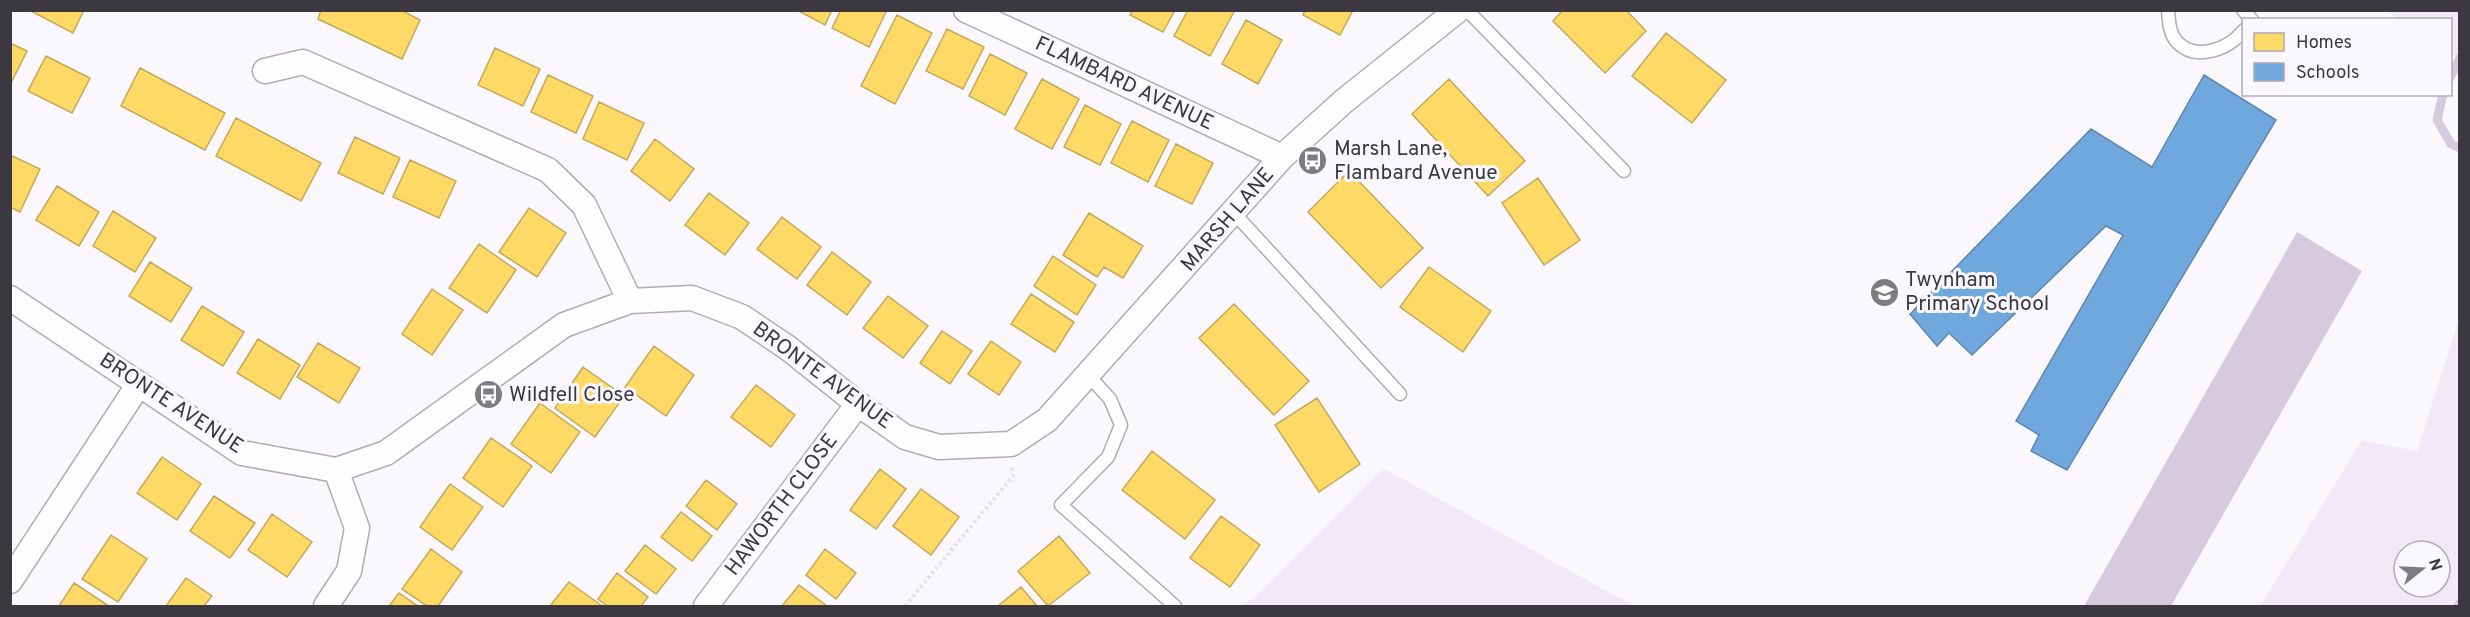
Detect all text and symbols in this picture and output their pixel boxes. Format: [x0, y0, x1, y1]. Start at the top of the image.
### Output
legend [2242, 18, 2452, 96]
street label: FLAMBARD AVENUE [1030, 31, 1218, 137]
text: Homes [2296, 32, 2352, 55]
text: Schools [2296, 62, 2359, 85]
place label: Marsh Lane, Flambard Avenue [1334, 136, 1498, 187]
bus stop icon: Marsh Lane, Flambard Avenue [1297, 145, 1329, 177]
street label: MARSH LANE [1175, 162, 1281, 278]
place label: Twynham Primary School [1905, 267, 2049, 318]
school or university icon: Twynham Primary School [1868, 276, 1900, 308]
street label: BRONTE AVENUE [747, 316, 897, 436]
street label: BRONTE AVENUE [94, 347, 248, 461]
bus stop icon: Wildfell Close [472, 379, 504, 411]
place label: Wildfell Close [509, 382, 635, 409]
street label: HAWORTH CLOSE [720, 428, 844, 582]
north arrow [2392, 539, 2452, 599]
text: N [2423, 556, 2446, 574]

